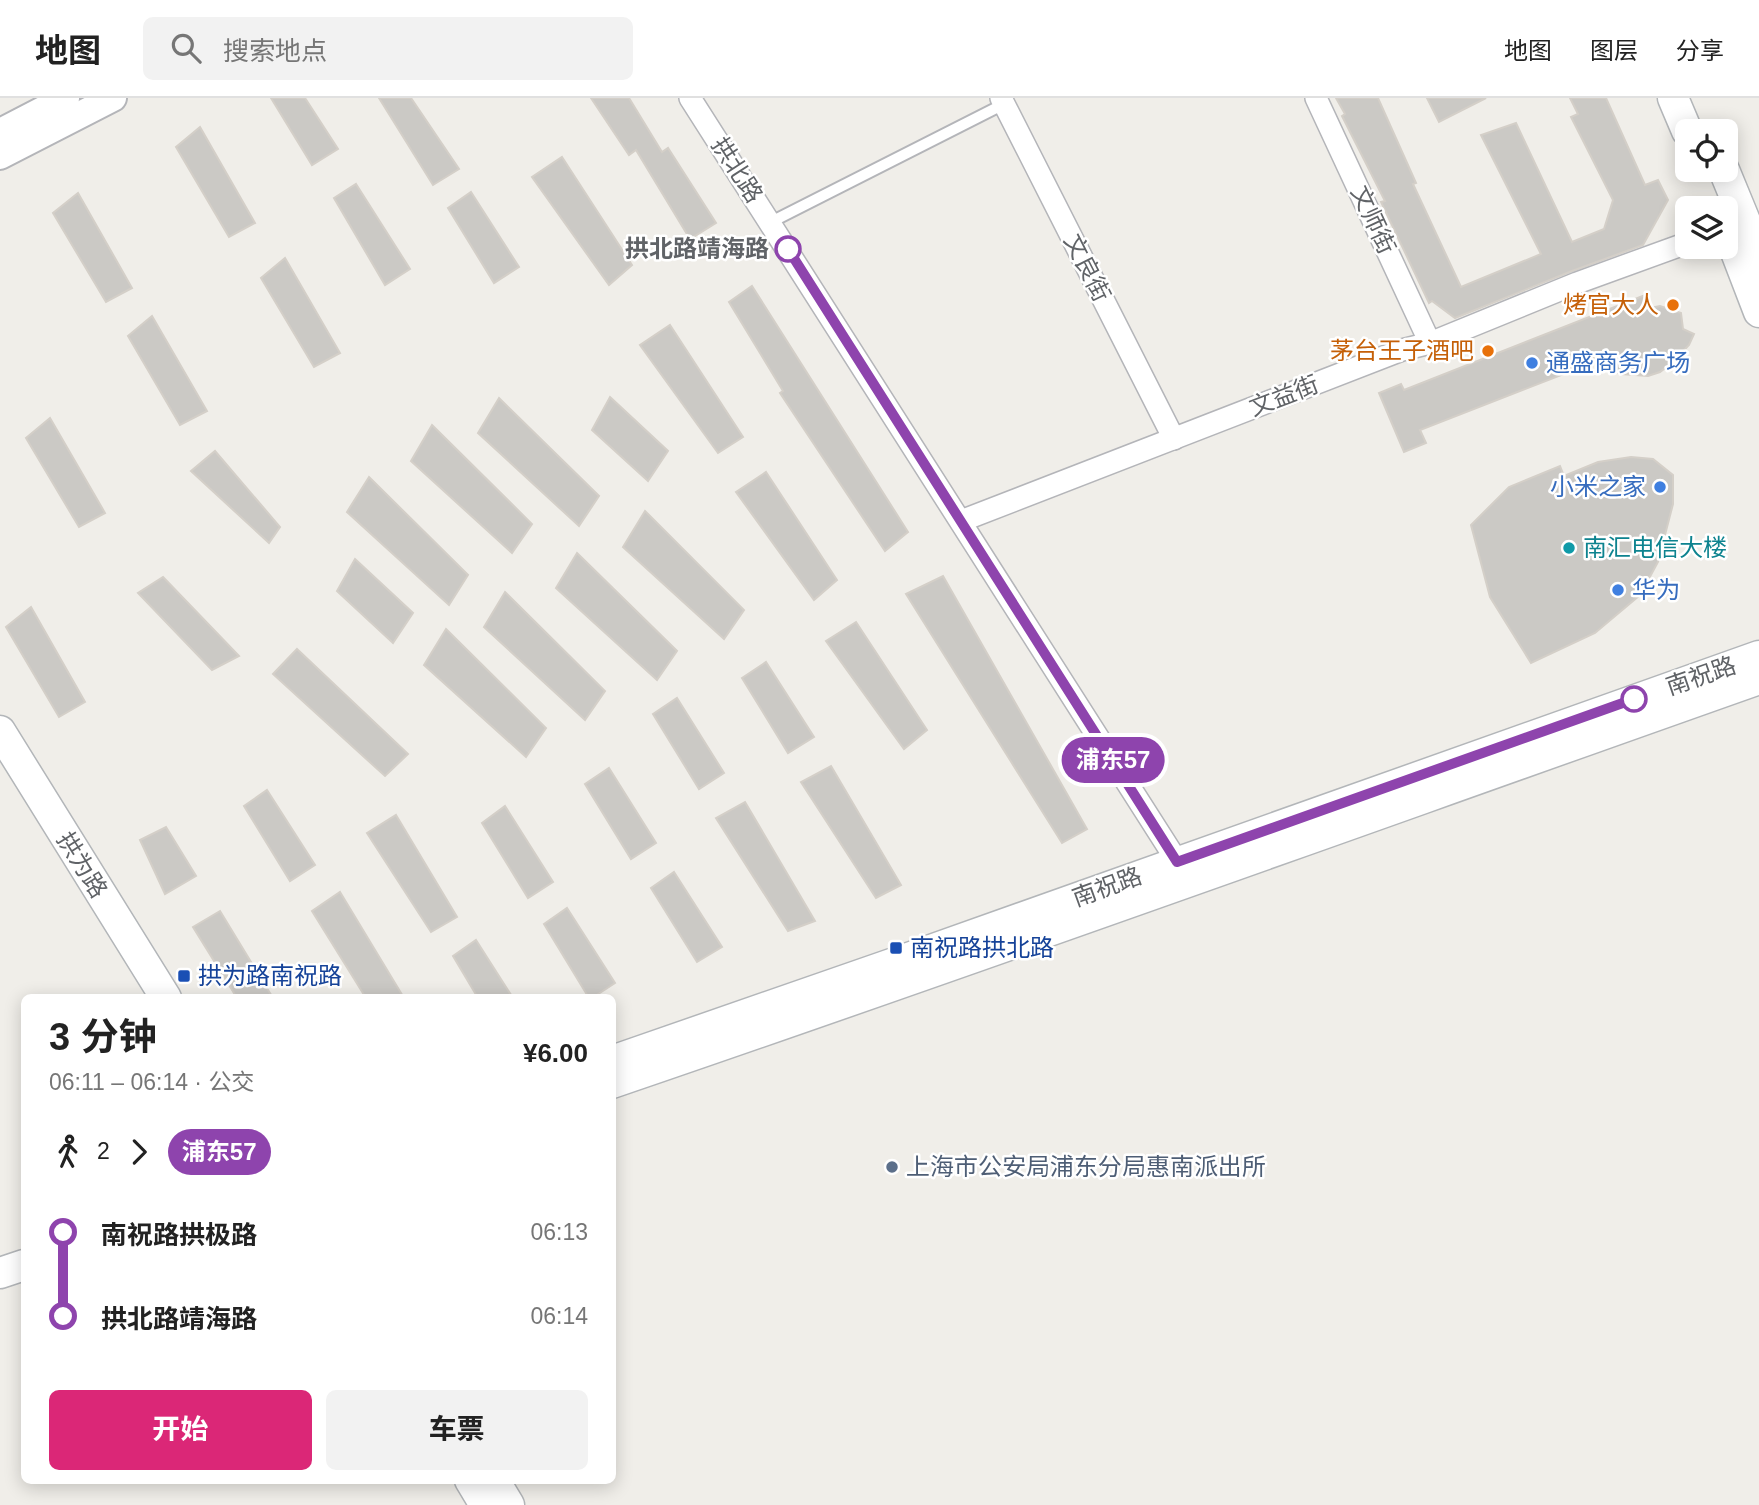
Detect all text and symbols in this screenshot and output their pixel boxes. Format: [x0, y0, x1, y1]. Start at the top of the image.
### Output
search box [143, 17, 633, 80]
icon: search [167, 29, 205, 67]
text: 地图 [35, 32, 101, 69]
text: 搜索地点 [223, 36, 327, 66]
text: 地图 [1504, 37, 1552, 64]
text: 图层 [1590, 37, 1638, 64]
text: 分享 [1676, 37, 1724, 64]
map controls [1675, 119, 1738, 259]
button: locate [1675, 119, 1738, 182]
street label: 拱北路 [706, 132, 768, 207]
street label: 文师街 [1346, 181, 1401, 258]
button: layers [1675, 196, 1738, 259]
street label: 文良街 [1059, 230, 1116, 306]
place label: 拱北路靖海路 [625, 235, 769, 262]
marker: 拱北路靖海路 [775, 236, 801, 262]
place label: 烤官大人 [1563, 291, 1659, 318]
marker: 烤官大人 [1665, 297, 1681, 313]
place label: 茅台王子酒吧 [1330, 337, 1474, 364]
marker: 茅台王子酒吧 [1480, 343, 1496, 359]
place label: 通盛商务广场 [1546, 349, 1690, 376]
marker: 通盛商务广场 [1524, 355, 1540, 371]
street label: 文益街 [1245, 370, 1322, 421]
place label: 小米之家 [1550, 473, 1646, 500]
marker: 小米之家 [1652, 479, 1668, 495]
place label: 南汇电信大楼 [1583, 534, 1727, 561]
marker: 南汇电信大楼 [1561, 540, 1577, 556]
place label: 华为 [1632, 576, 1680, 603]
marker: 华为 [1610, 582, 1626, 598]
street label: 南祝路 [1662, 651, 1739, 700]
unlabelled marker [1621, 686, 1647, 712]
line badge: 浦东57 [1064, 737, 1162, 783]
text: 浦东57 [1076, 746, 1150, 773]
street label: 拱为路 [52, 827, 113, 902]
street label: 南祝路 [1068, 862, 1145, 912]
place label: 南祝路拱北路 [910, 934, 1054, 961]
marker: 南祝路拱北路 [888, 940, 904, 956]
place label: 拱为路南祝路 [198, 962, 342, 989]
marker: 拱为路南祝路 [176, 968, 192, 984]
text: 3 分钟 [49, 1016, 157, 1058]
text: ¥6.00 [523, 1038, 588, 1068]
text: 06:11 – 06:14 · 公交 [49, 1069, 254, 1095]
icon: walk [49, 1133, 87, 1171]
icon: forward [120, 1133, 158, 1171]
text: 2 [97, 1138, 110, 1164]
text: 浦东57 [182, 1138, 257, 1165]
place label: 上海市公安局浦东分局惠南派出所 [906, 1153, 1266, 1180]
marker: 上海市公安局浦东分局惠南派出所 [884, 1159, 900, 1175]
text: 06:13 [530, 1219, 588, 1245]
text: 南祝路拱极路 [101, 1220, 257, 1250]
text: 06:14 [530, 1303, 588, 1329]
text: 拱北路靖海路 [101, 1304, 257, 1334]
button: 开始 [49, 1390, 312, 1470]
button: 车票 [326, 1390, 588, 1470]

